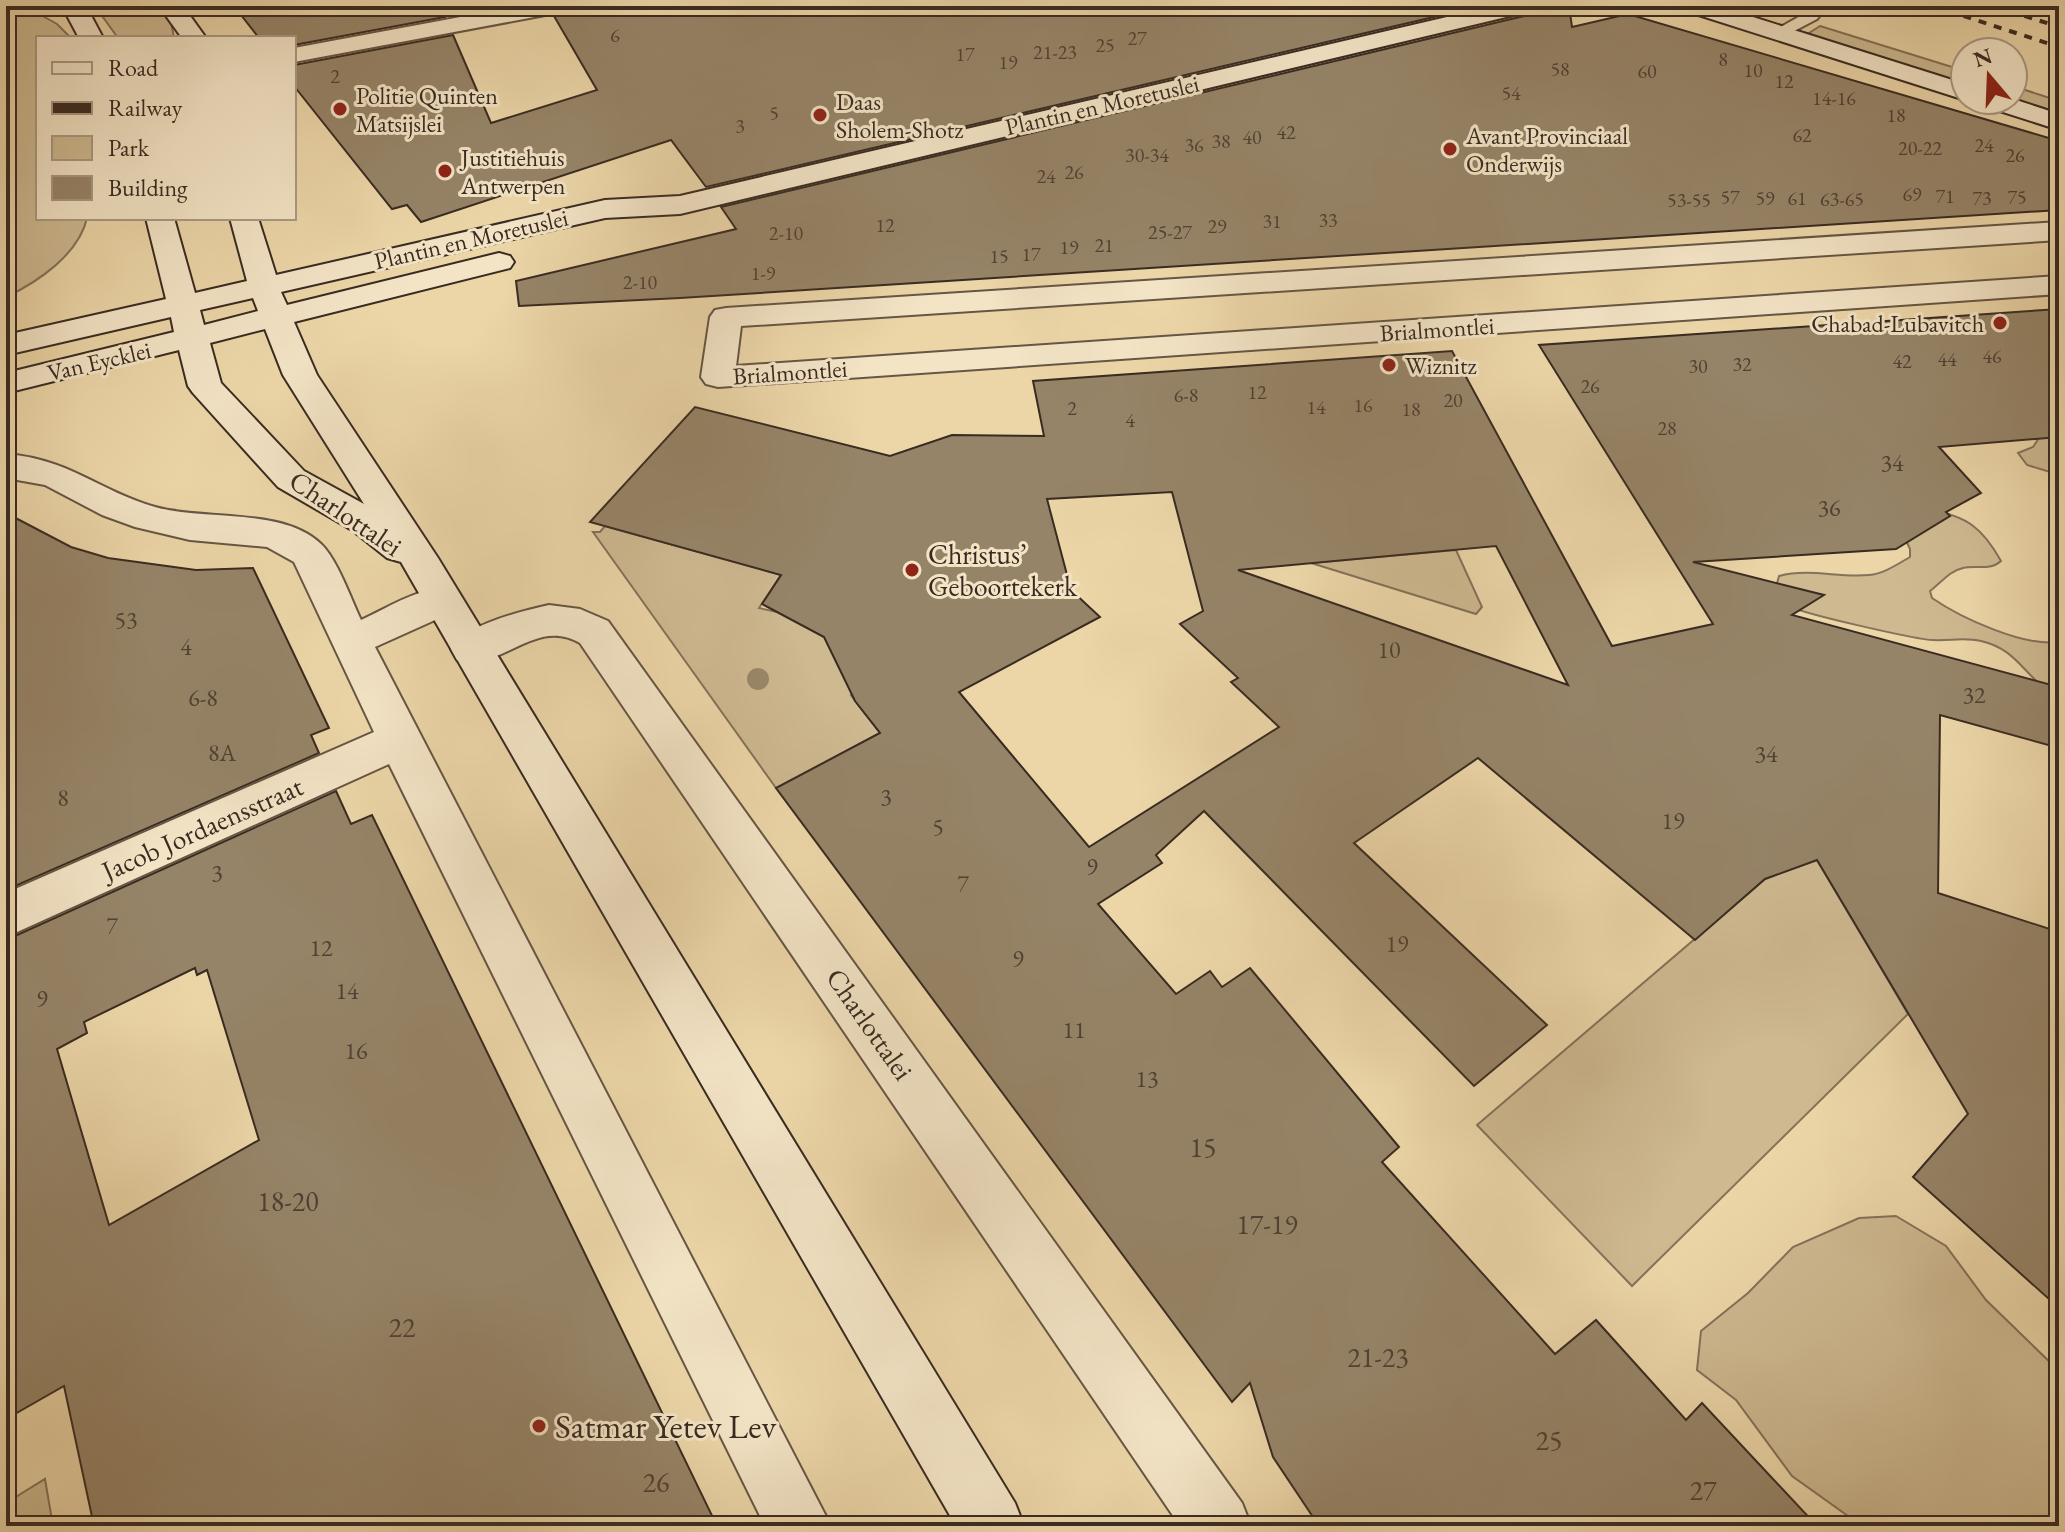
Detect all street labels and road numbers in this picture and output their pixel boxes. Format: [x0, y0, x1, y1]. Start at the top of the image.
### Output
street label: Plantin en Moretuslei [1002, 68, 1202, 142]
street label: Plantin en Moretuslei [371, 202, 571, 276]
street label: Brialmontlei [1379, 310, 1496, 348]
street label: Van Eycklei [44, 334, 154, 388]
street label: Brialmontlei [732, 353, 849, 391]
street label: Charlottalei [283, 462, 410, 564]
street label: Jacob Jordaensstraat [94, 767, 308, 889]
street label: Charlottalei [818, 961, 922, 1087]

